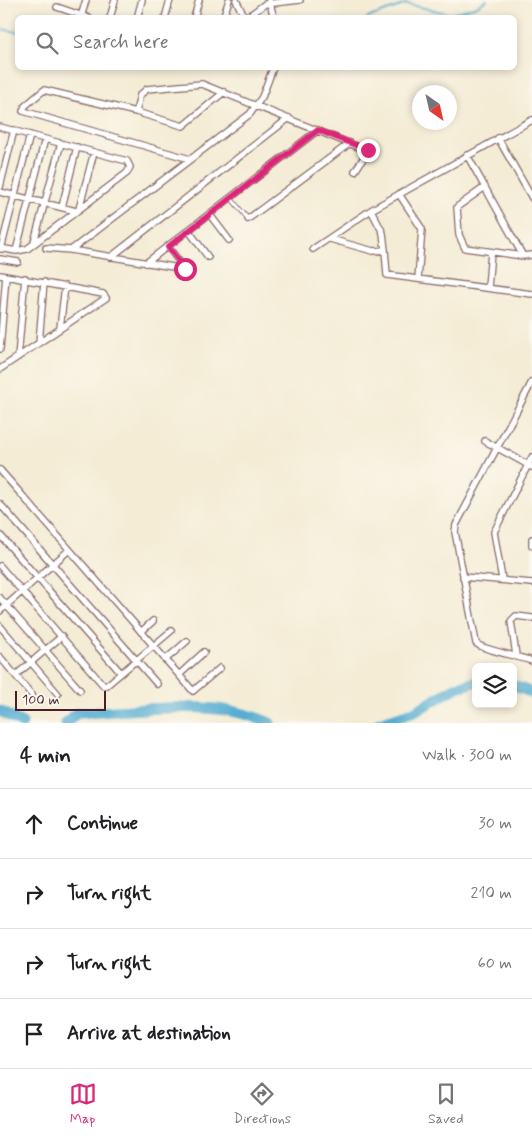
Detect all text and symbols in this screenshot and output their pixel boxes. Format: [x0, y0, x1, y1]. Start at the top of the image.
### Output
search box [15, 15, 517, 70]
icon: search [33, 29, 61, 57]
text: Search here [73, 30, 169, 55]
north arrow [412, 85, 457, 130]
route end [357, 139, 380, 162]
route start [174, 258, 197, 281]
map controls [472, 663, 517, 708]
button: layers [472, 663, 517, 708]
scale bar [15, 688, 106, 711]
text: 100 m [22, 691, 60, 709]
text: 4 min [20, 742, 71, 770]
text: Walk · 300 m [422, 745, 512, 766]
icon: ahead [20, 810, 48, 838]
text: Continue [67, 811, 138, 836]
text: 30 m [479, 813, 512, 834]
icon: right [20, 880, 48, 908]
text: Turn right [67, 881, 151, 906]
text: 210 m [471, 883, 512, 904]
icon: right [20, 950, 48, 978]
text: Turn right [67, 951, 151, 976]
text: 60 m [478, 953, 512, 974]
icon: arrive [20, 1020, 48, 1048]
text: Arrive at destination [67, 1021, 231, 1046]
tab: Map [69, 1080, 97, 1128]
tab: Directions [234, 1080, 291, 1128]
tab: Saved [428, 1080, 463, 1128]

